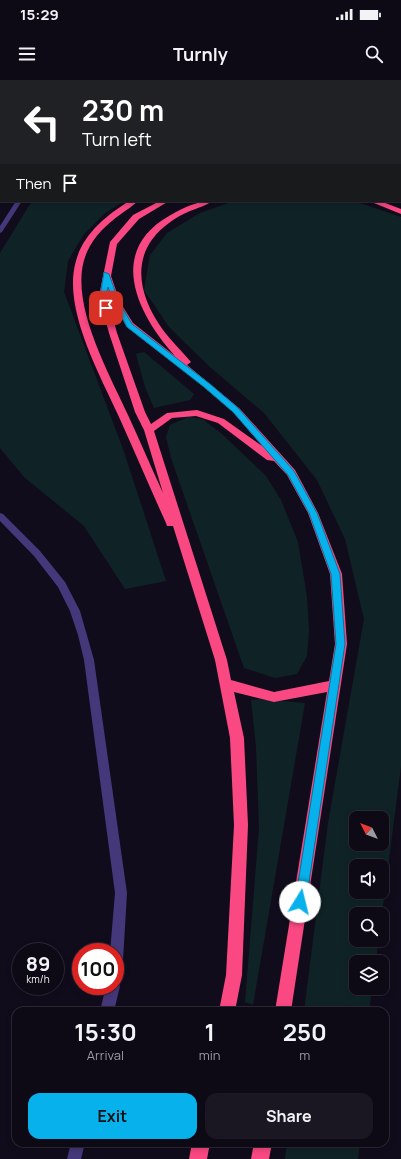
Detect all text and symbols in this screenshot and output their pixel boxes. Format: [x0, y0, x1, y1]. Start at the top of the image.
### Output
text: 15:29 [20, 4, 59, 25]
text: Turnly [173, 42, 228, 66]
icon: menu [16, 43, 38, 65]
icon: search [363, 43, 385, 65]
text: 230 m [82, 91, 164, 129]
icon: left [16, 96, 68, 148]
text: Turn left [82, 127, 152, 151]
icon: arrive [59, 172, 81, 194]
text: Then [16, 173, 51, 194]
pin [89, 291, 123, 325]
icon: arrive [95, 297, 117, 319]
north arrow [349, 811, 389, 851]
map controls [349, 811, 389, 995]
button: sound [349, 859, 389, 899]
position arrow [279, 881, 321, 923]
button: search [349, 907, 389, 947]
speed limit sign: 100 [72, 943, 124, 995]
text: 89 [26, 950, 50, 977]
button: layers [349, 955, 389, 995]
text: km/h [26, 972, 50, 986]
text: 15:30 [74, 1015, 137, 1048]
text: 1 [204, 1015, 215, 1048]
text: 250 [283, 1015, 327, 1048]
text: Arrival [87, 1046, 124, 1064]
text: min [199, 1046, 221, 1064]
text: m [299, 1046, 310, 1064]
button: Exit [28, 1093, 197, 1139]
button: Share [205, 1093, 373, 1139]

